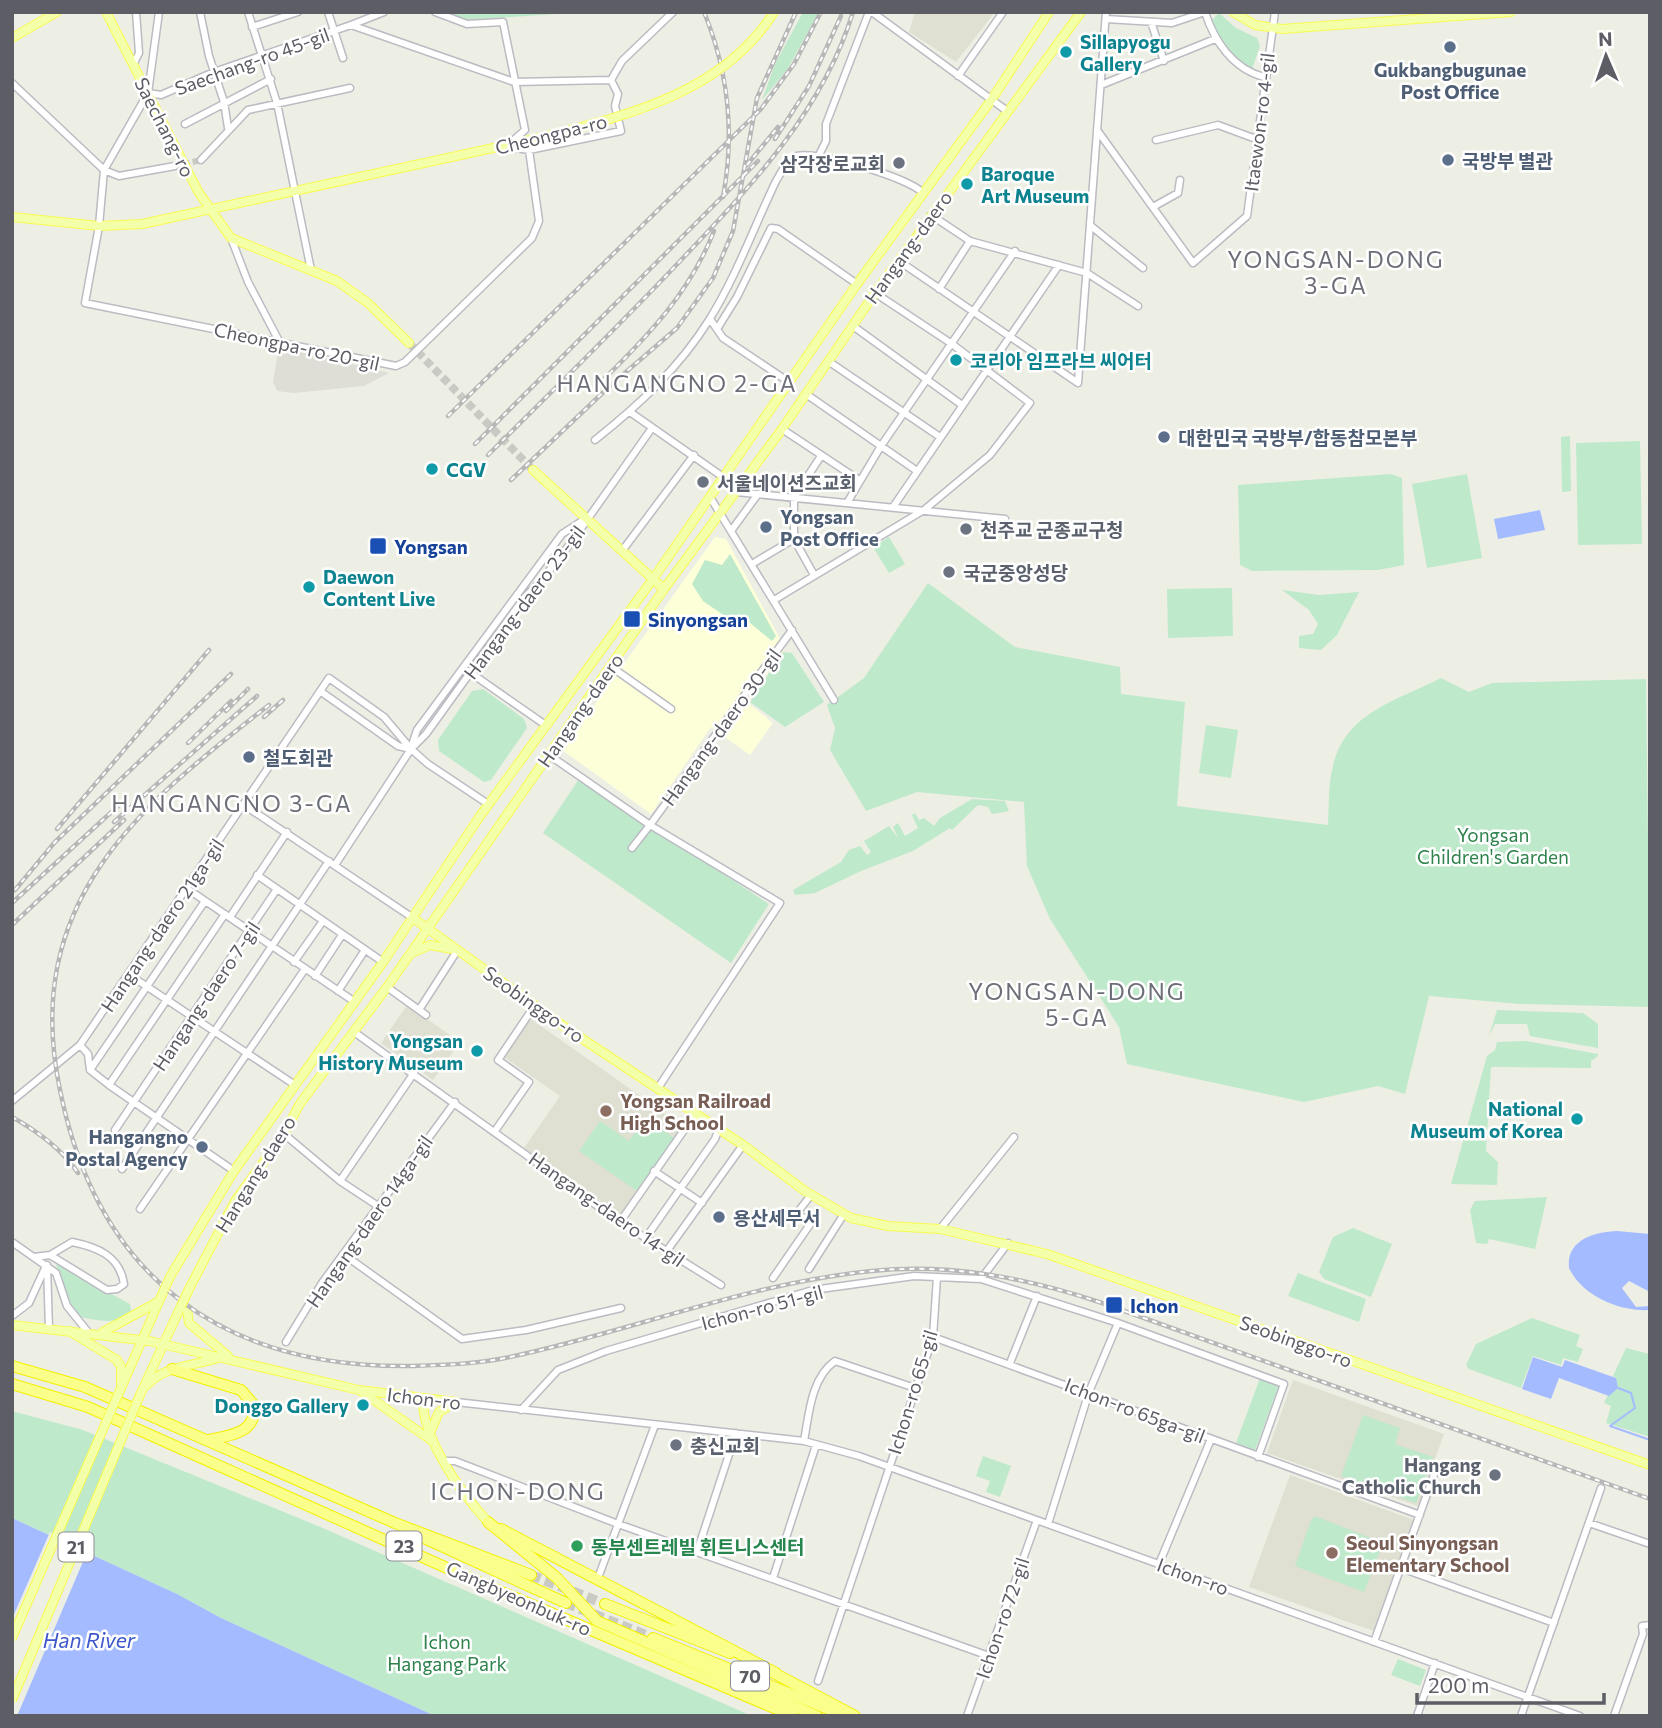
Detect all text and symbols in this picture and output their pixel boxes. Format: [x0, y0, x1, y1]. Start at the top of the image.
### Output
north arrow [1571, 21, 1641, 91]
street label: Saechang-ro 45-gil [172, 22, 332, 100]
text: N [1598, 27, 1613, 50]
place label: Sillapyogu Gallery [1080, 30, 1171, 75]
marker: Gukbangbugunae Post Office [1442, 39, 1458, 55]
marker: Sillapyogu Gallery [1058, 44, 1074, 60]
street label: Itaewon-ro 4-gil [1239, 51, 1279, 193]
place label: Gukbangbugunae Post Office [1374, 58, 1526, 103]
street label: Saechang-ro [130, 73, 200, 181]
street label: Cheongpa-ro [493, 109, 609, 159]
place label: 국방부 별관 [1462, 149, 1554, 172]
place label: 삼각장로교회 [780, 152, 885, 175]
marker: 국방부 별관 [1440, 152, 1456, 168]
marker: 삼각장로교회 [891, 155, 907, 171]
place label: Baroque Art Museum [981, 162, 1089, 207]
marker: Baroque Art Museum [959, 176, 975, 192]
street label: Hangang-daero [859, 186, 957, 308]
district label: YONGSAN-DONG 3-GA [1227, 245, 1445, 299]
street label: Cheongpa-ro 20-gil [212, 317, 382, 375]
place label: 코리아 임프라브 씨어터 [970, 349, 1152, 372]
marker: 코리아 임프라브 씨어터 [948, 352, 964, 368]
district label: HANGANGNO 2-GA [556, 369, 798, 397]
place label: 대한민국 국방부/합동참모본부 [1178, 426, 1418, 449]
marker: 대한민국 국방부/합동참모본부 [1156, 429, 1172, 445]
place label: CGV [446, 458, 487, 481]
marker: CGV [424, 461, 440, 477]
place label: 서울네이션즈교회 [717, 471, 857, 494]
marker: 서울네이션즈교회 [695, 474, 711, 490]
place label: Yongsan Post Office [780, 505, 879, 550]
place label: 천주교 군종교구청 [980, 518, 1123, 541]
marker: Yongsan Post Office [758, 519, 774, 535]
street label: Hangang-daero 23-gil [459, 521, 589, 683]
marker: 천주교 군종교구청 [958, 521, 974, 537]
place label: Yongsan [394, 535, 468, 558]
marker: Yongsan [368, 536, 388, 556]
place label: 국군중앙성당 [963, 561, 1068, 584]
marker: 국군중앙성당 [941, 564, 957, 580]
place label: Daewon Content Live [323, 565, 435, 610]
marker: Daewon Content Live [301, 579, 317, 595]
place label: Sinyongsan [648, 608, 748, 631]
marker: Sinyongsan [622, 609, 642, 629]
street label: Hangang-daero 30-gil [656, 644, 786, 810]
street label: Hangang-daero [532, 649, 628, 771]
place label: 철도회관 [263, 746, 333, 769]
marker: 철도회관 [241, 749, 257, 765]
district label: HANGANGNO 3-GA [111, 789, 353, 817]
park label: Yongsan Children's Garden [1417, 823, 1569, 868]
street label: Hangang-daero 21ga-gil [95, 834, 229, 1016]
street label: Hangang-daero 7-gil [147, 917, 265, 1075]
street label: Seobinggo-ro [479, 961, 589, 1047]
district label: YONGSAN-DONG 5-GA [968, 977, 1186, 1031]
place label: Yongsan History Museum [318, 1029, 463, 1074]
marker: Yongsan History Museum [469, 1043, 485, 1059]
place label: Yongsan Railroad High School [620, 1089, 771, 1134]
place label: National Museum of Korea [1410, 1097, 1563, 1142]
marker: Yongsan Railroad High School [598, 1103, 614, 1119]
street label: Hangang-daero [210, 1111, 300, 1237]
marker: National Museum of Korea [1569, 1111, 1585, 1127]
place label: Hangangno Postal Agency [65, 1125, 189, 1170]
street label: Hangang-daero 14ga-gil [301, 1131, 437, 1311]
marker: Hangangno Postal Agency [194, 1139, 210, 1155]
street label: Hangang-daero 14-gil [525, 1147, 689, 1271]
place label: 용산세무서 [733, 1206, 820, 1229]
marker: 용산세무서 [711, 1209, 727, 1225]
street label: Ichon-ro 51-gil [699, 1280, 825, 1334]
place label: Ichon [1130, 1294, 1179, 1317]
marker: Ichon [1104, 1295, 1124, 1315]
street label: Seobinggo-ro [1237, 1310, 1355, 1372]
street label: Ichon-ro 65-gil [882, 1327, 942, 1457]
street label: Ichon-ro 65ga-gil [1061, 1373, 1209, 1447]
street label: Ichon-ro [386, 1382, 462, 1414]
place label: Donggo Gallery [215, 1394, 350, 1417]
marker: Donggo Gallery [355, 1397, 371, 1413]
place label: 충신교회 [690, 1434, 760, 1457]
marker: 충신교회 [668, 1437, 684, 1453]
place label: Hangang Catholic Church [1342, 1453, 1482, 1498]
marker: Hangang Catholic Church [1487, 1467, 1503, 1483]
district label: ICHON-DONG [430, 1477, 606, 1505]
place label: Seoul Sinyongsan Elementary School [1346, 1531, 1510, 1576]
road number: 21 [58, 1532, 94, 1562]
road number: 23 [386, 1532, 422, 1560]
place label: 동부센트레빌 휘트니스센터 [591, 1535, 804, 1558]
marker: 동부센트레빌 휘트니스센터 [569, 1538, 585, 1554]
marker: Seoul Sinyongsan Elementary School [1324, 1545, 1340, 1561]
street label: Ichon-ro [1154, 1552, 1232, 1600]
street label: Ichon-ro 72-gil [970, 1554, 1034, 1682]
street label: Gangbyeonbuk-ro [443, 1556, 595, 1640]
water label: Han River [43, 1627, 136, 1652]
park label: Ichon Hangang Park [387, 1630, 507, 1675]
road number: 70 [731, 1661, 769, 1690]
scale bar [1417, 1662, 1604, 1706]
text: 200 m [1428, 1672, 1489, 1697]

